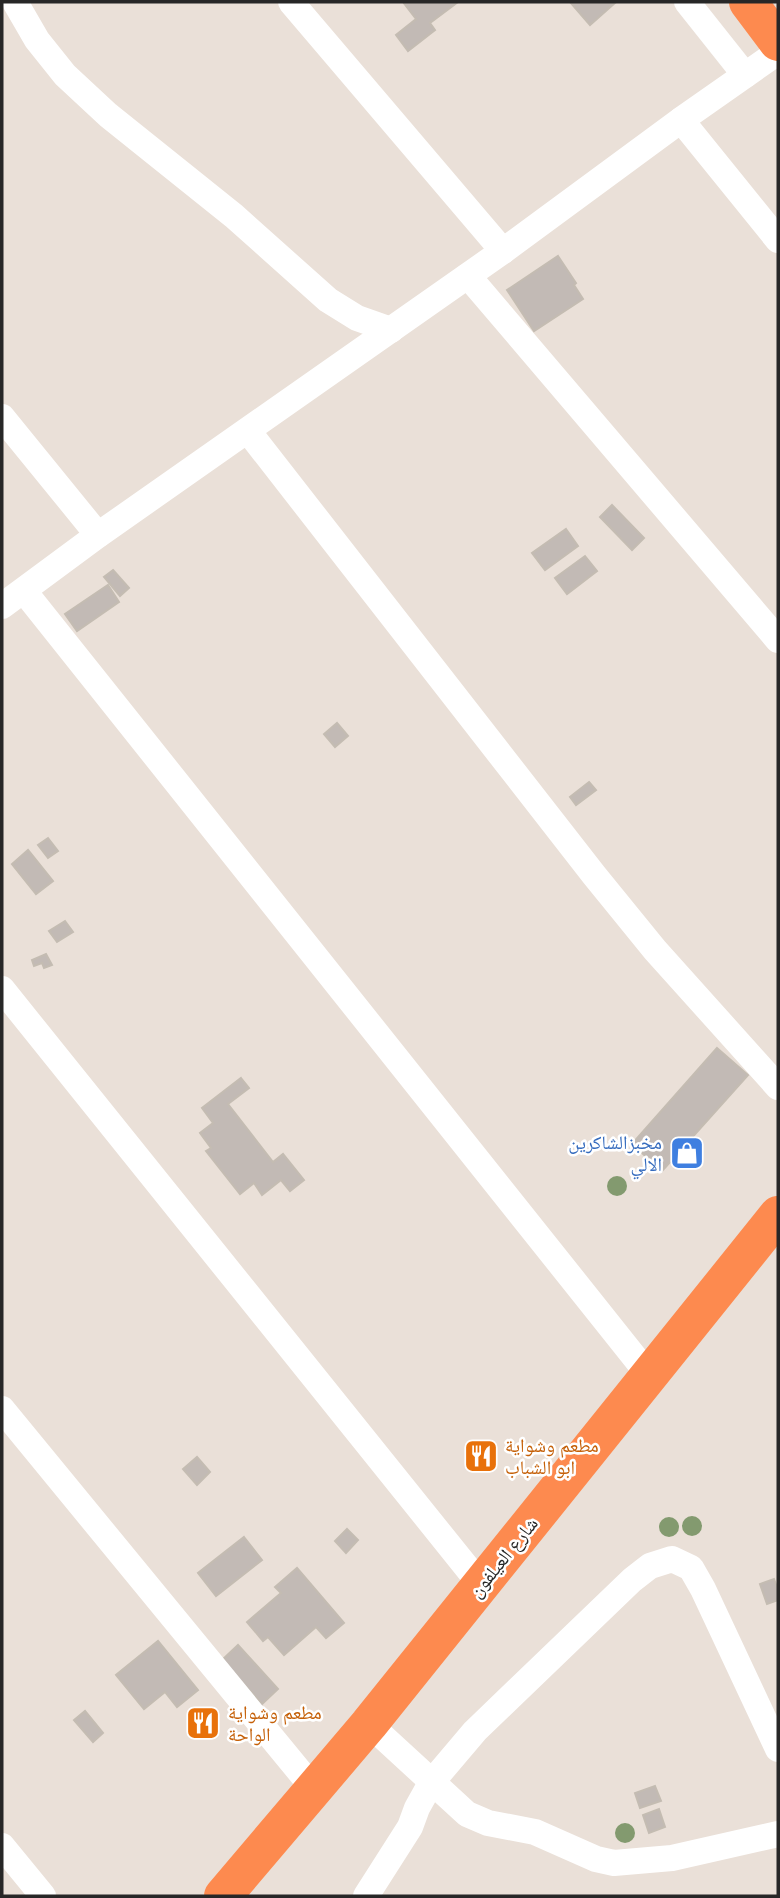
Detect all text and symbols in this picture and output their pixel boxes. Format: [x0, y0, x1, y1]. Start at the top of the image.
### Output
place label: مخبزالشاكرين الالي [568, 1130, 662, 1180]
shop icon: مخبزالشاكرين الالي [668, 1134, 706, 1172]
place label: مطعم وشواية ابو الشباب [505, 1433, 599, 1479]
restaurant icon: مطعم وشواية ابو الشباب [462, 1437, 500, 1475]
street label: شارع العيلفون [463, 1512, 543, 1602]
place label: مطعم وشواية الواحة [228, 1700, 322, 1746]
restaurant icon: مطعم وشواية الواحة [184, 1704, 222, 1742]

